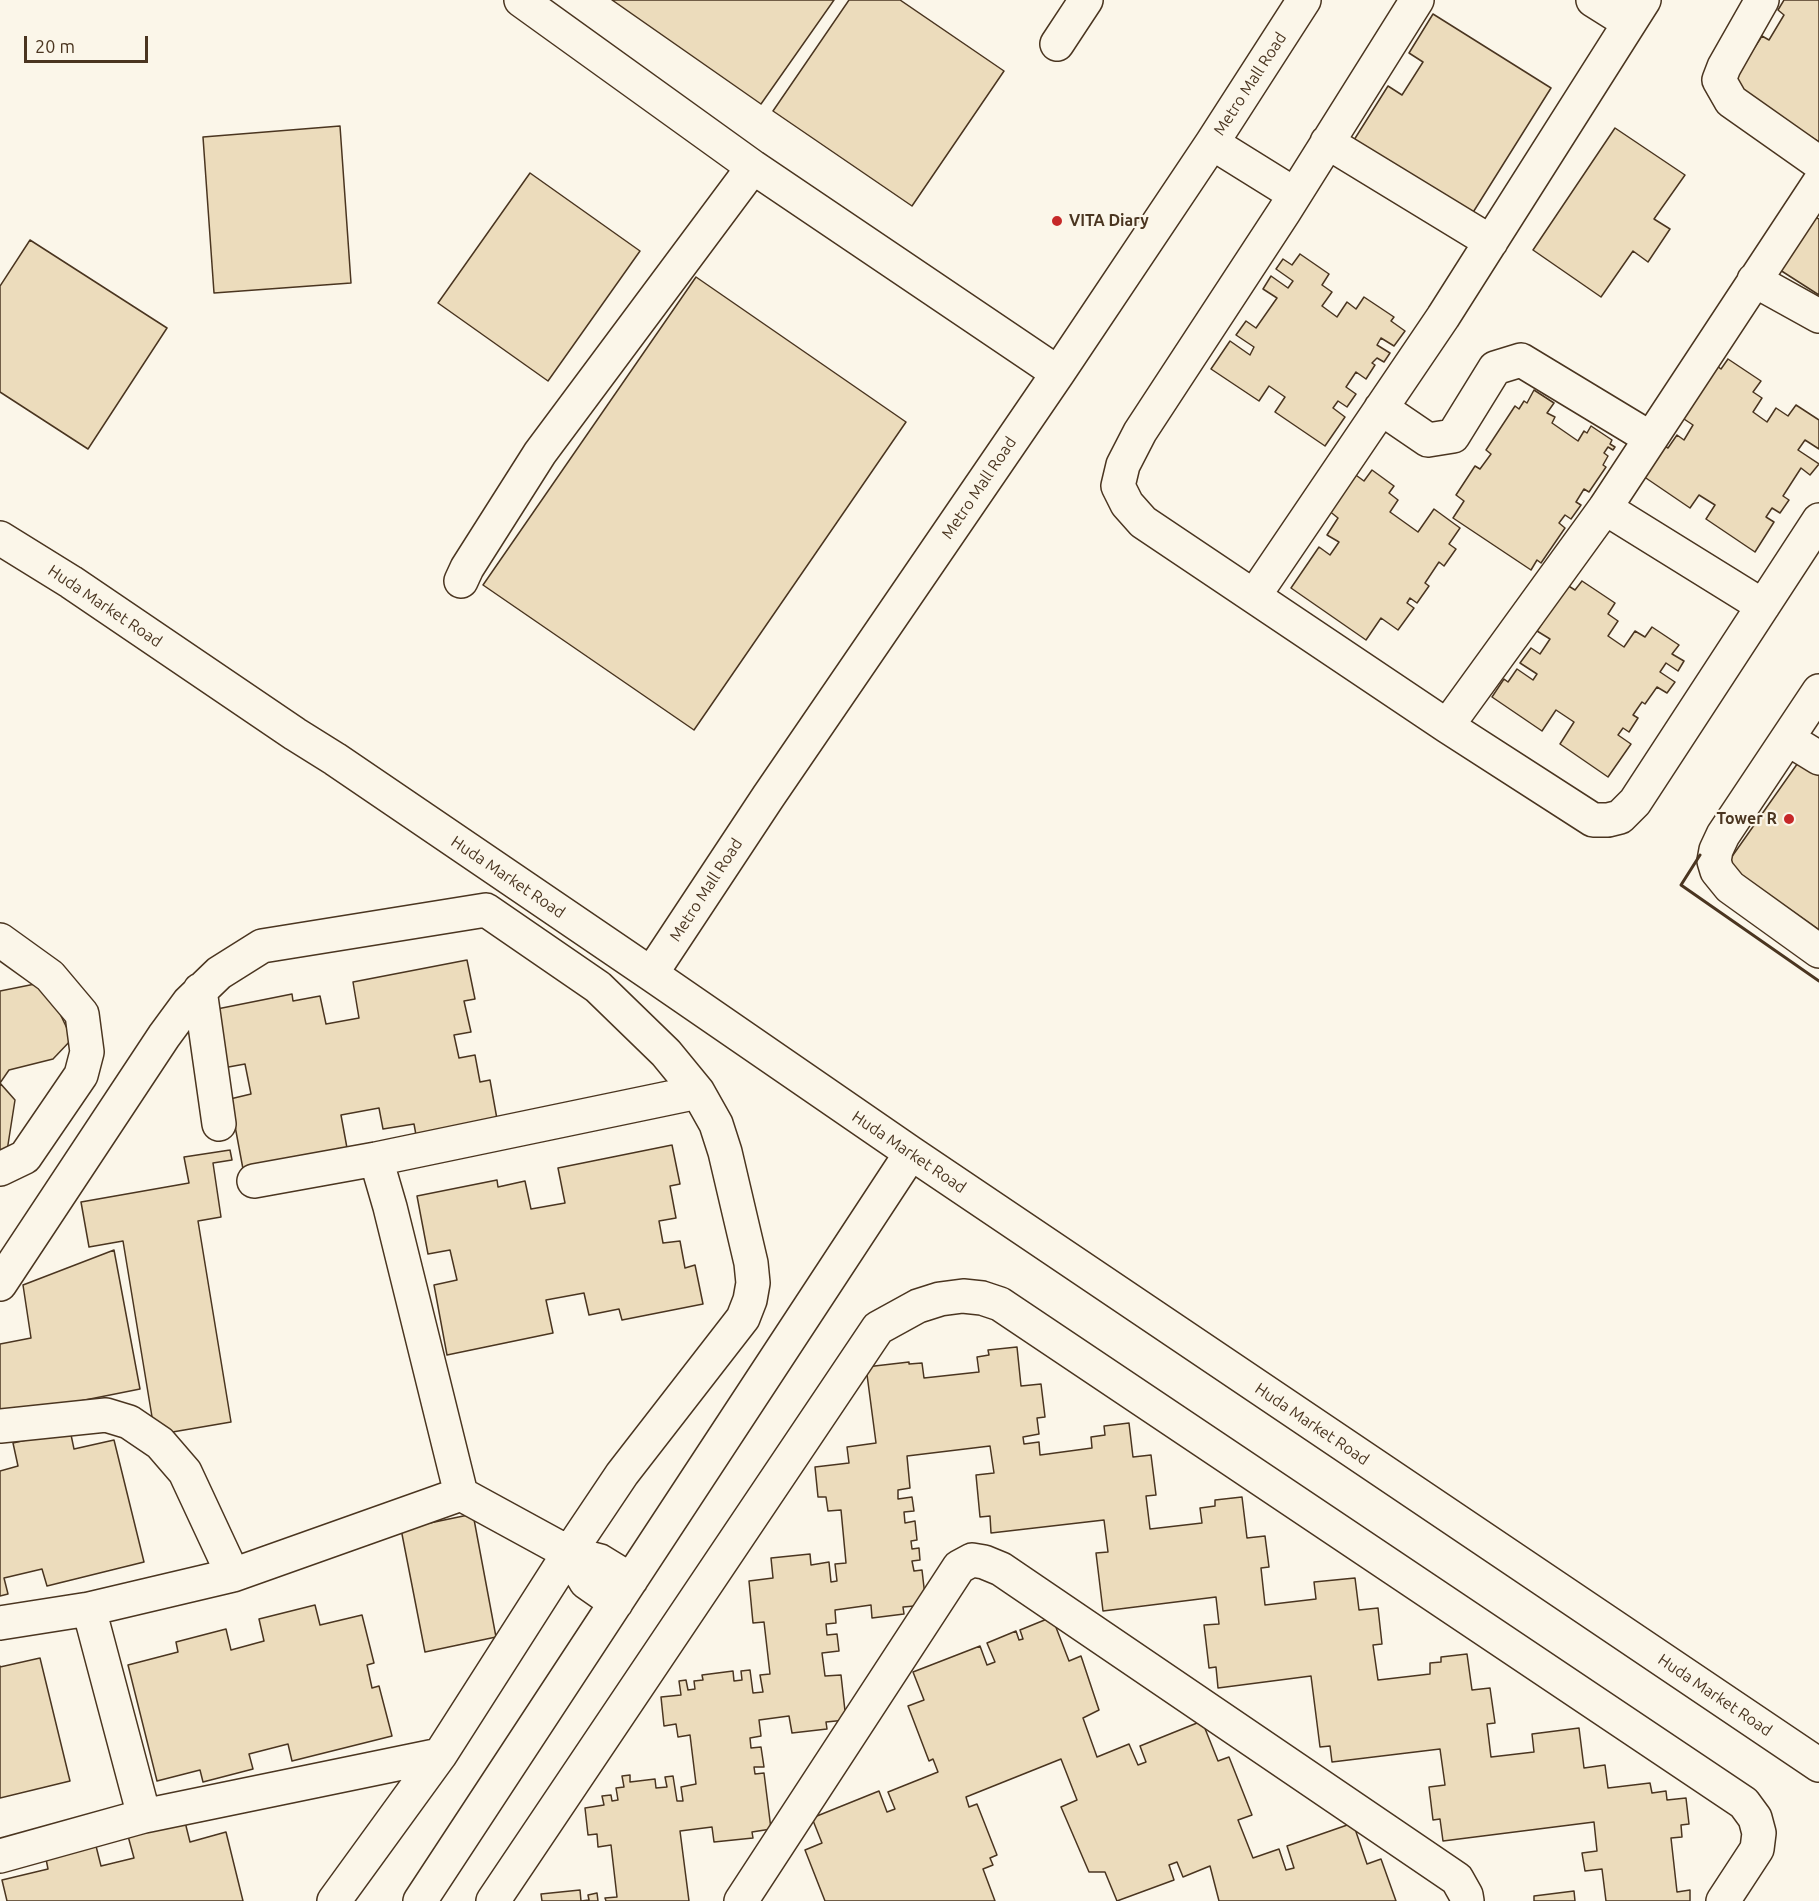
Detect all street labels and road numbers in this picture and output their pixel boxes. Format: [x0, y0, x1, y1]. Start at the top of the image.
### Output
street label: Metro Mall Road [1210, 29, 1290, 139]
street label: Metro Mall Road [938, 433, 1020, 543]
street label: Huda Market Road [44, 561, 166, 651]
street label: Huda Market Road [447, 832, 569, 922]
street label: Metro Mall Road [666, 835, 746, 945]
street label: Huda Market Road [848, 1107, 970, 1197]
street label: Huda Market Road [1251, 1379, 1373, 1469]
street label: Huda Market Road [1654, 1650, 1776, 1740]

